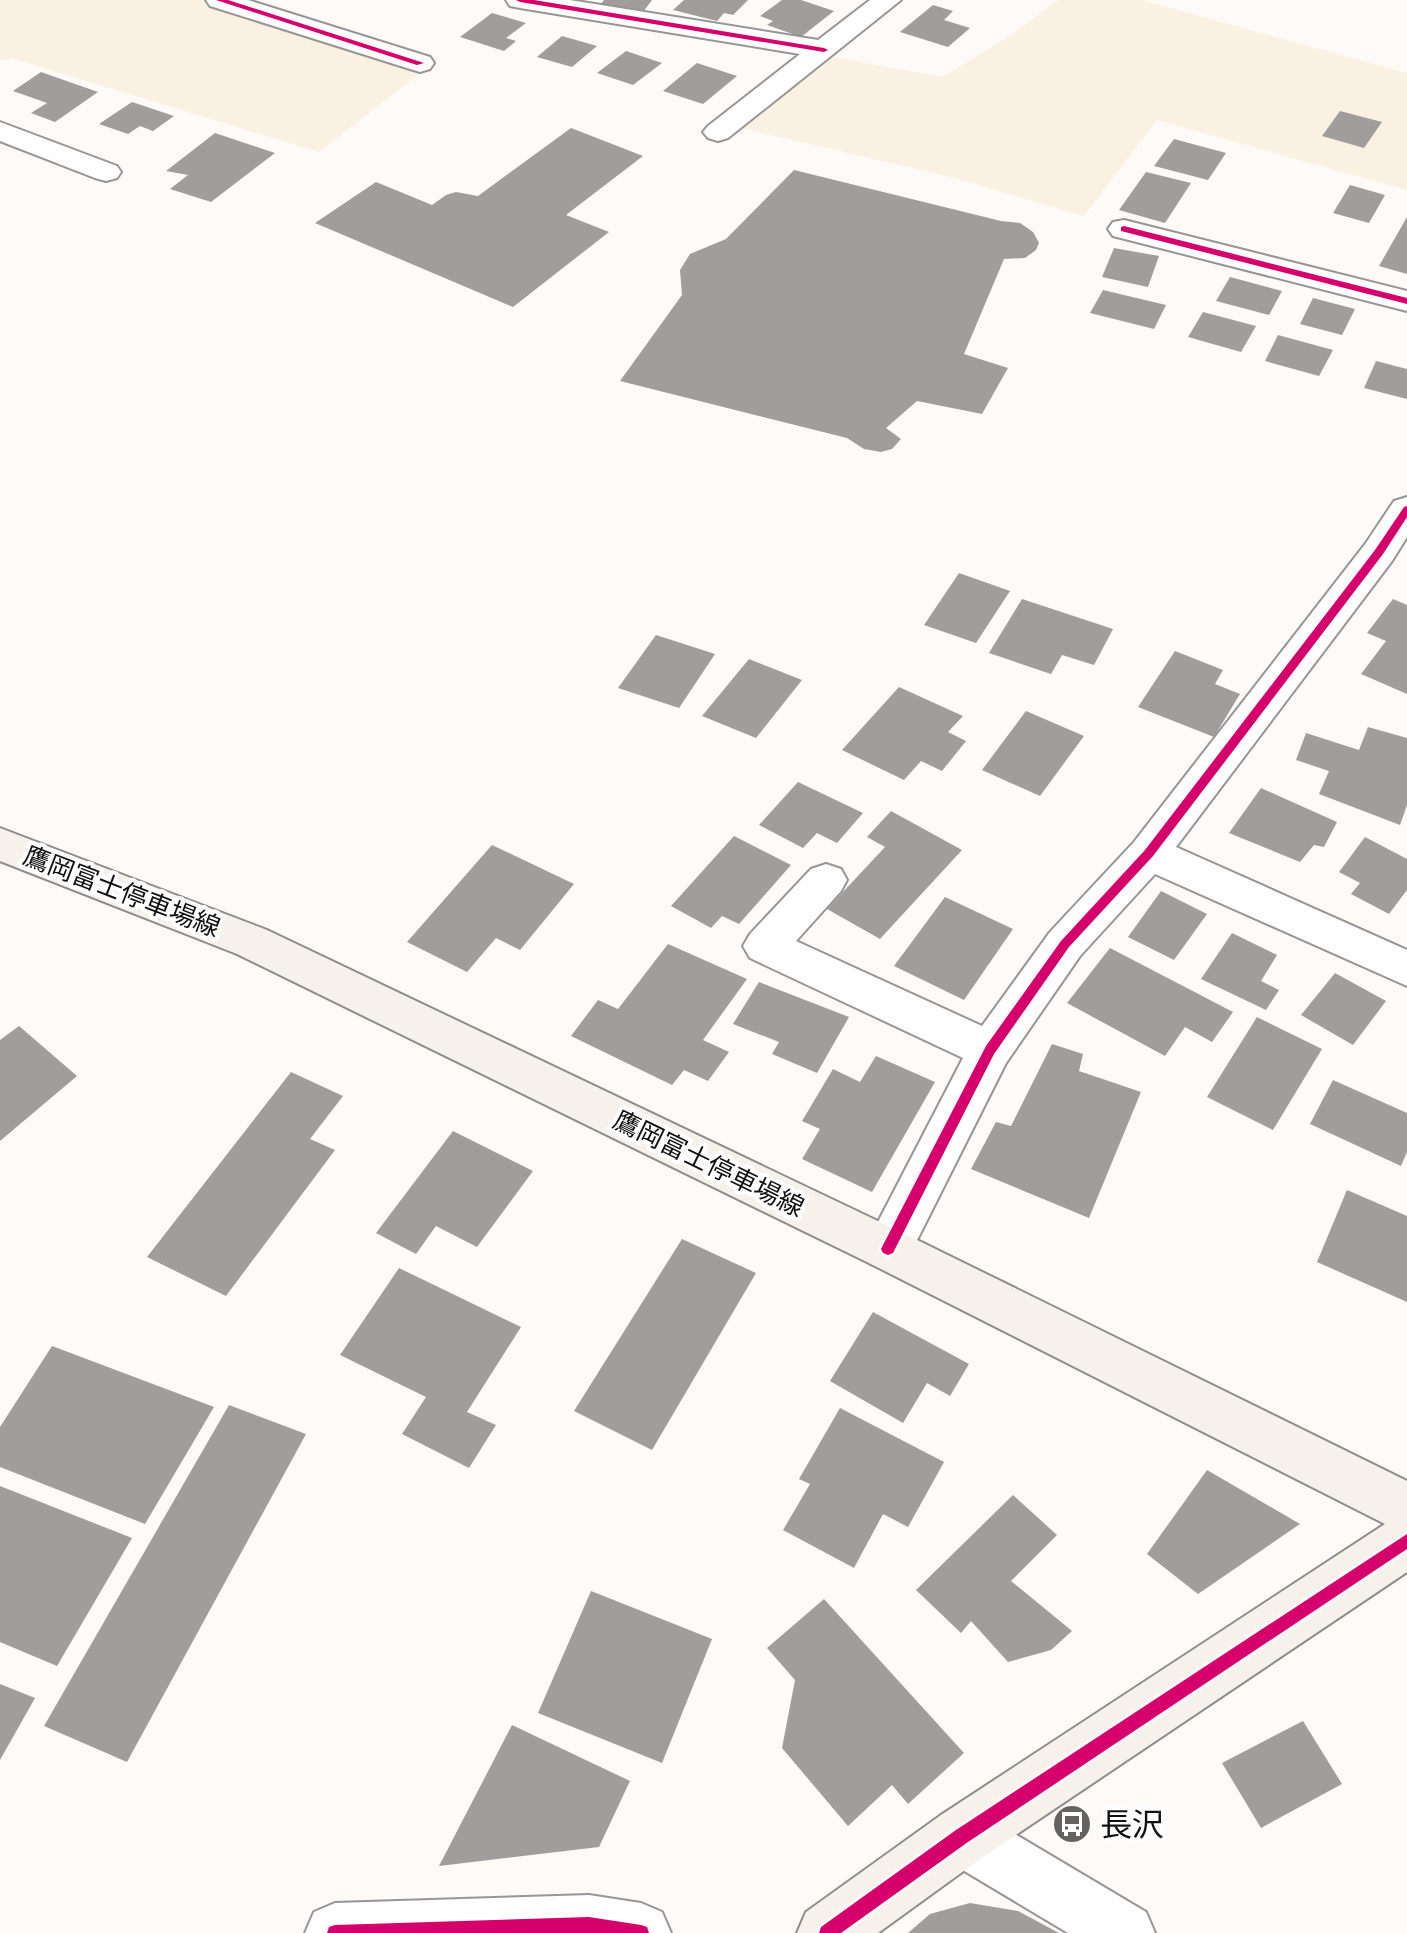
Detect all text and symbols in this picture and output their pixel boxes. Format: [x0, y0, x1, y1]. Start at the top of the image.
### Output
street label: 鷹岡富士停車場線 [19, 838, 225, 944]
street label: 鷹岡富士停車場線 [608, 1103, 810, 1223]
bus stop icon: 長沢 [1051, 1803, 1093, 1845]
place label: 長沢 [1100, 1804, 1164, 1845]

